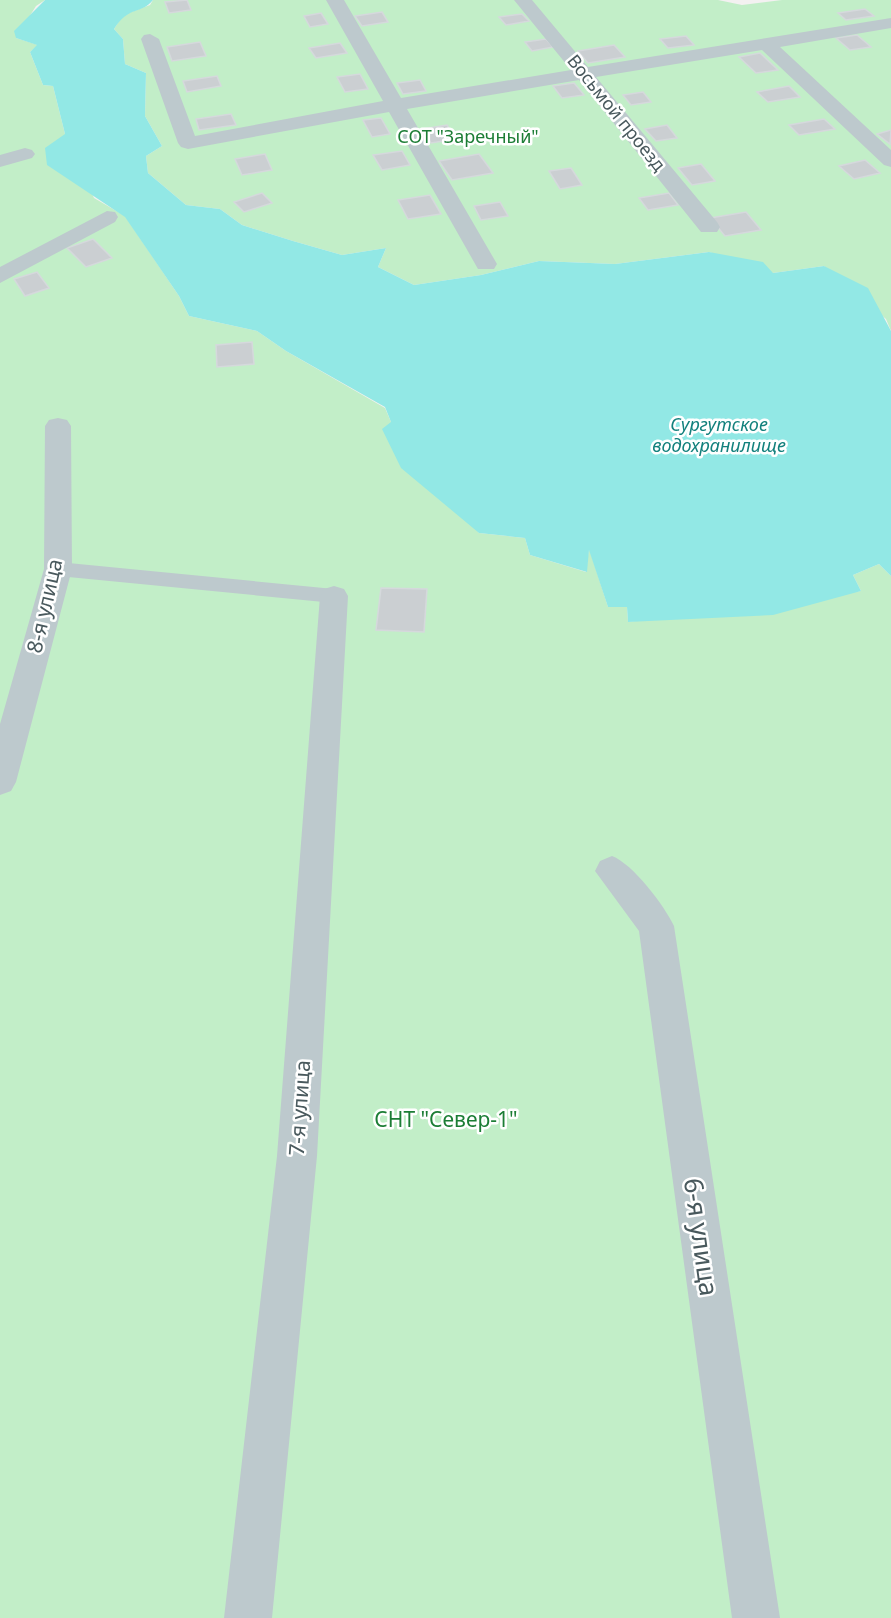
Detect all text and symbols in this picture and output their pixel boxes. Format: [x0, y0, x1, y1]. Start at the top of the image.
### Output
street label: Восьмой проезд [562, 49, 671, 176]
park label: СОТ "Заречный" [397, 124, 539, 148]
water label: Сургутское водохранилище [652, 412, 786, 457]
street label: 8-я улица [20, 556, 68, 656]
street label: 7-я улица [282, 1059, 316, 1157]
park label: СНТ "Север-1" [374, 1105, 518, 1133]
street label: 6-я улица [676, 1176, 728, 1298]

